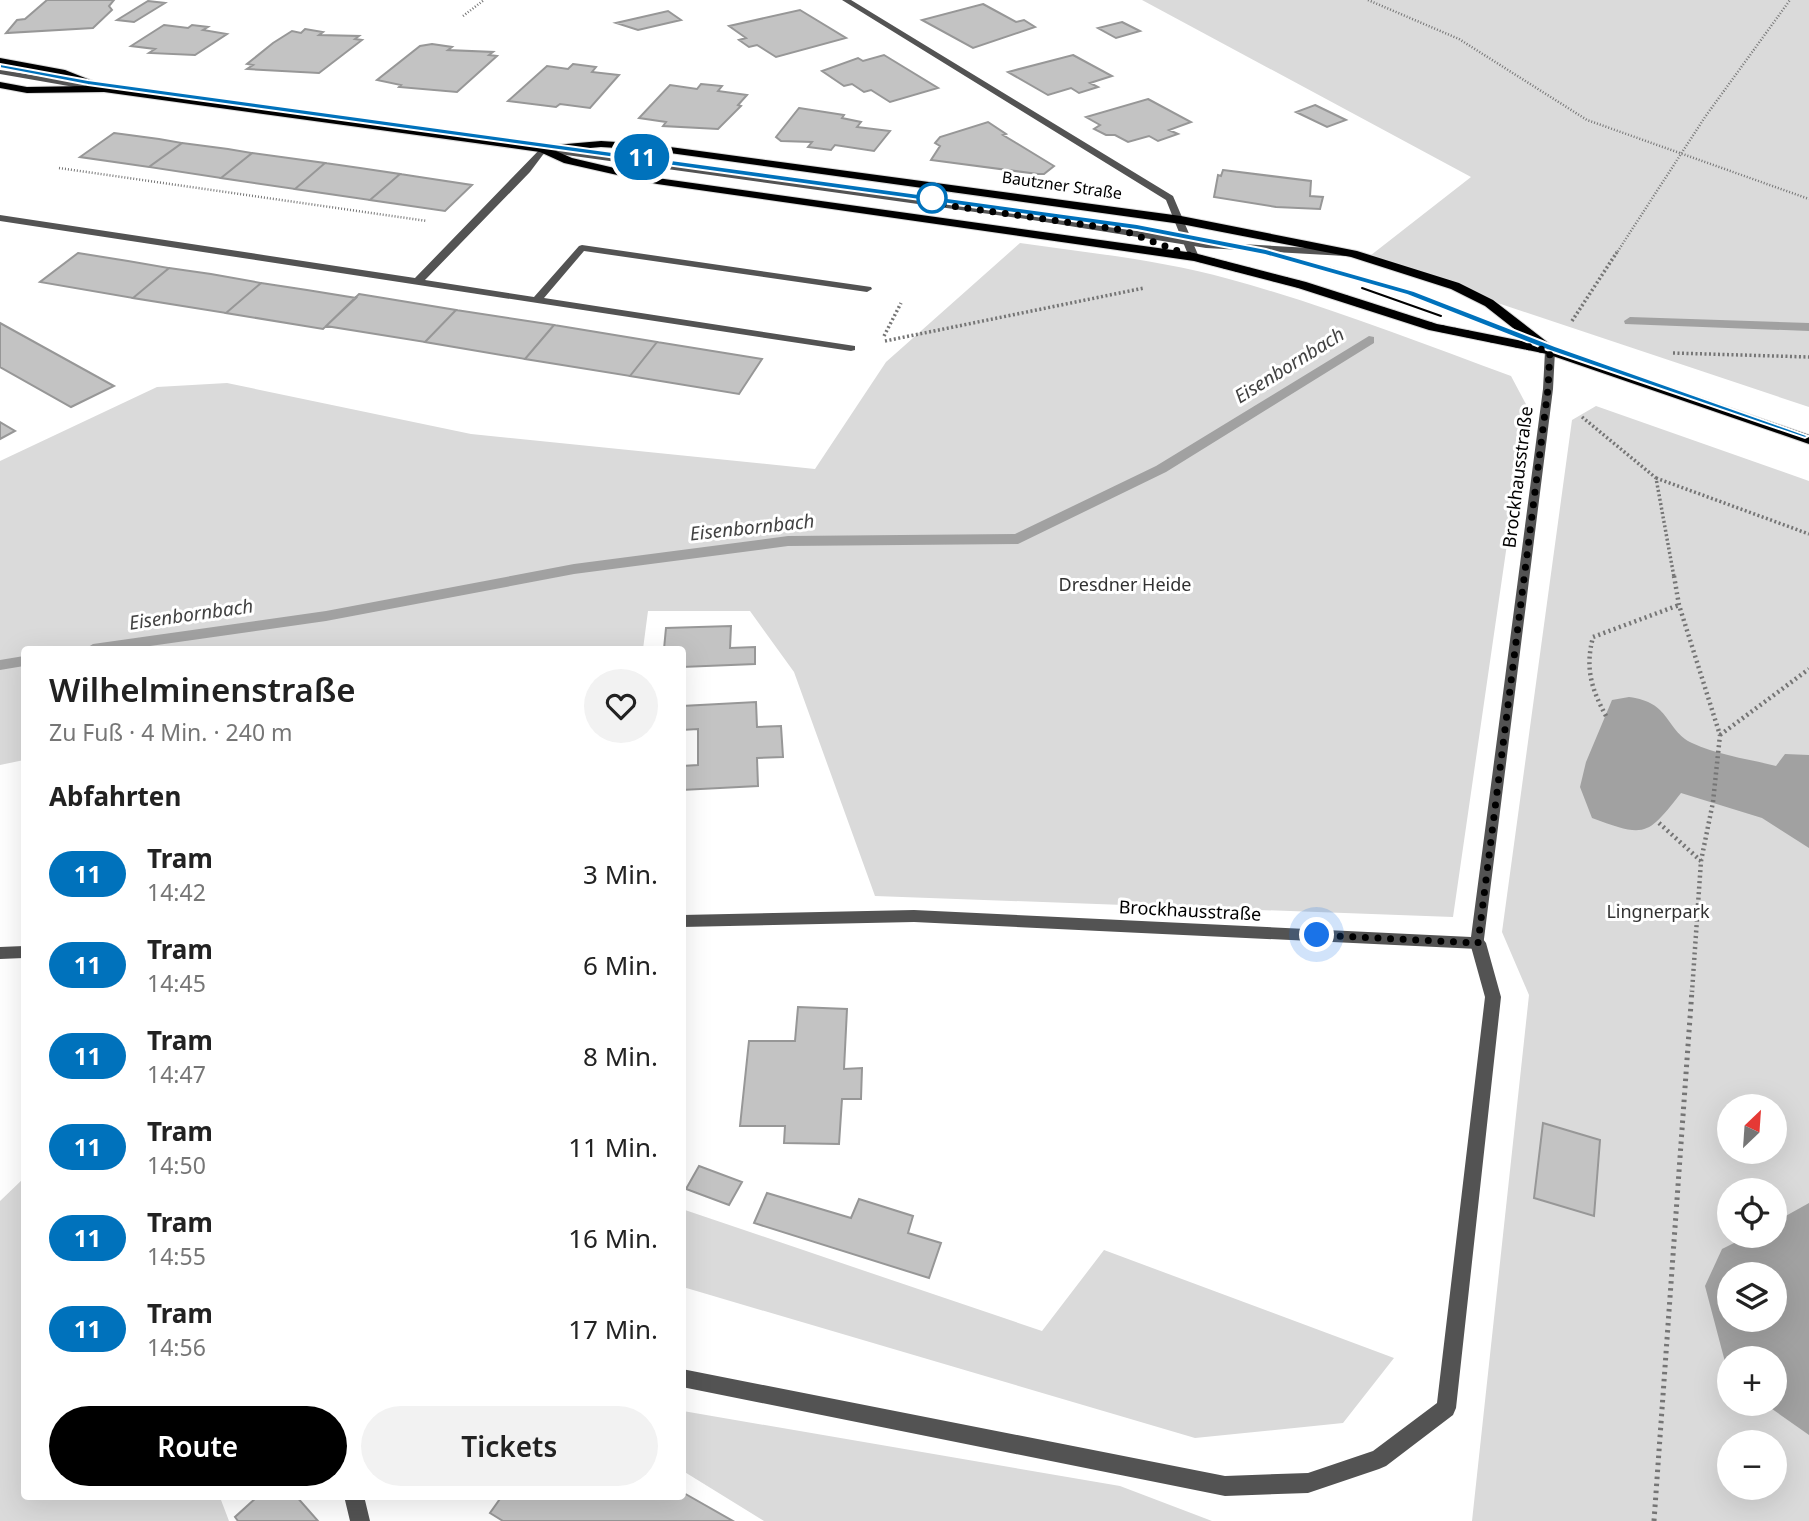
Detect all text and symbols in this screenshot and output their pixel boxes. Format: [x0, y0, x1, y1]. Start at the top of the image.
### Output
line badge: 11 [610, 134, 674, 180]
text: 11 [628, 140, 656, 173]
street label: Bautzner Straße [1000, 166, 1124, 204]
unlabelled marker [917, 183, 947, 213]
water label: Eisenbornbach [1229, 321, 1349, 409]
street label: Brockhausstraße [1496, 405, 1538, 549]
water label: Eisenbornbach [688, 508, 816, 546]
park label: Dresdner Heide [1059, 572, 1191, 596]
water label: Eisenbornbach [127, 592, 255, 636]
text: Wilhelminenstraße [49, 667, 356, 712]
button: heart [584, 669, 658, 743]
text: Zu Fuß · 4 Min. · 240 m [49, 716, 293, 748]
text: Abfahrten [49, 778, 181, 814]
text: Tram [147, 840, 213, 876]
text: 3 Min. [583, 856, 658, 892]
text: 11 [74, 857, 101, 890]
text: 14:42 [147, 876, 206, 908]
street label: Brockhausstraße [1118, 894, 1262, 926]
park label: Lingnerpark [1606, 899, 1710, 923]
your location [1299, 917, 1334, 952]
text: Tram [147, 931, 213, 967]
text: 6 Min. [583, 947, 658, 983]
text: 11 [74, 948, 101, 981]
text: 14:45 [147, 967, 206, 999]
text: Tram [147, 1022, 213, 1058]
text: 8 Min. [583, 1038, 658, 1074]
text: 11 [74, 1039, 101, 1072]
text: 14:47 [147, 1058, 206, 1090]
north arrow [1717, 1094, 1787, 1164]
map controls [1717, 1094, 1787, 1500]
text: Tram [147, 1113, 213, 1149]
text: 11 Min. [568, 1129, 658, 1165]
text: 11 [74, 1130, 101, 1163]
text: 14:50 [147, 1149, 206, 1181]
button: locate [1717, 1178, 1787, 1248]
text: Tram [147, 1204, 213, 1240]
text: 16 Min. [568, 1220, 658, 1256]
text: 11 [74, 1221, 101, 1254]
text: 14:55 [147, 1240, 206, 1272]
button: layers [1717, 1262, 1787, 1332]
text: Tram [147, 1295, 213, 1331]
text: 17 Min. [568, 1311, 658, 1347]
text: 11 [74, 1312, 101, 1345]
text: 14:56 [147, 1331, 206, 1363]
button: + [1717, 1346, 1787, 1416]
button: Route [49, 1406, 347, 1486]
button: Tickets [361, 1406, 658, 1486]
button: − [1717, 1430, 1787, 1500]

